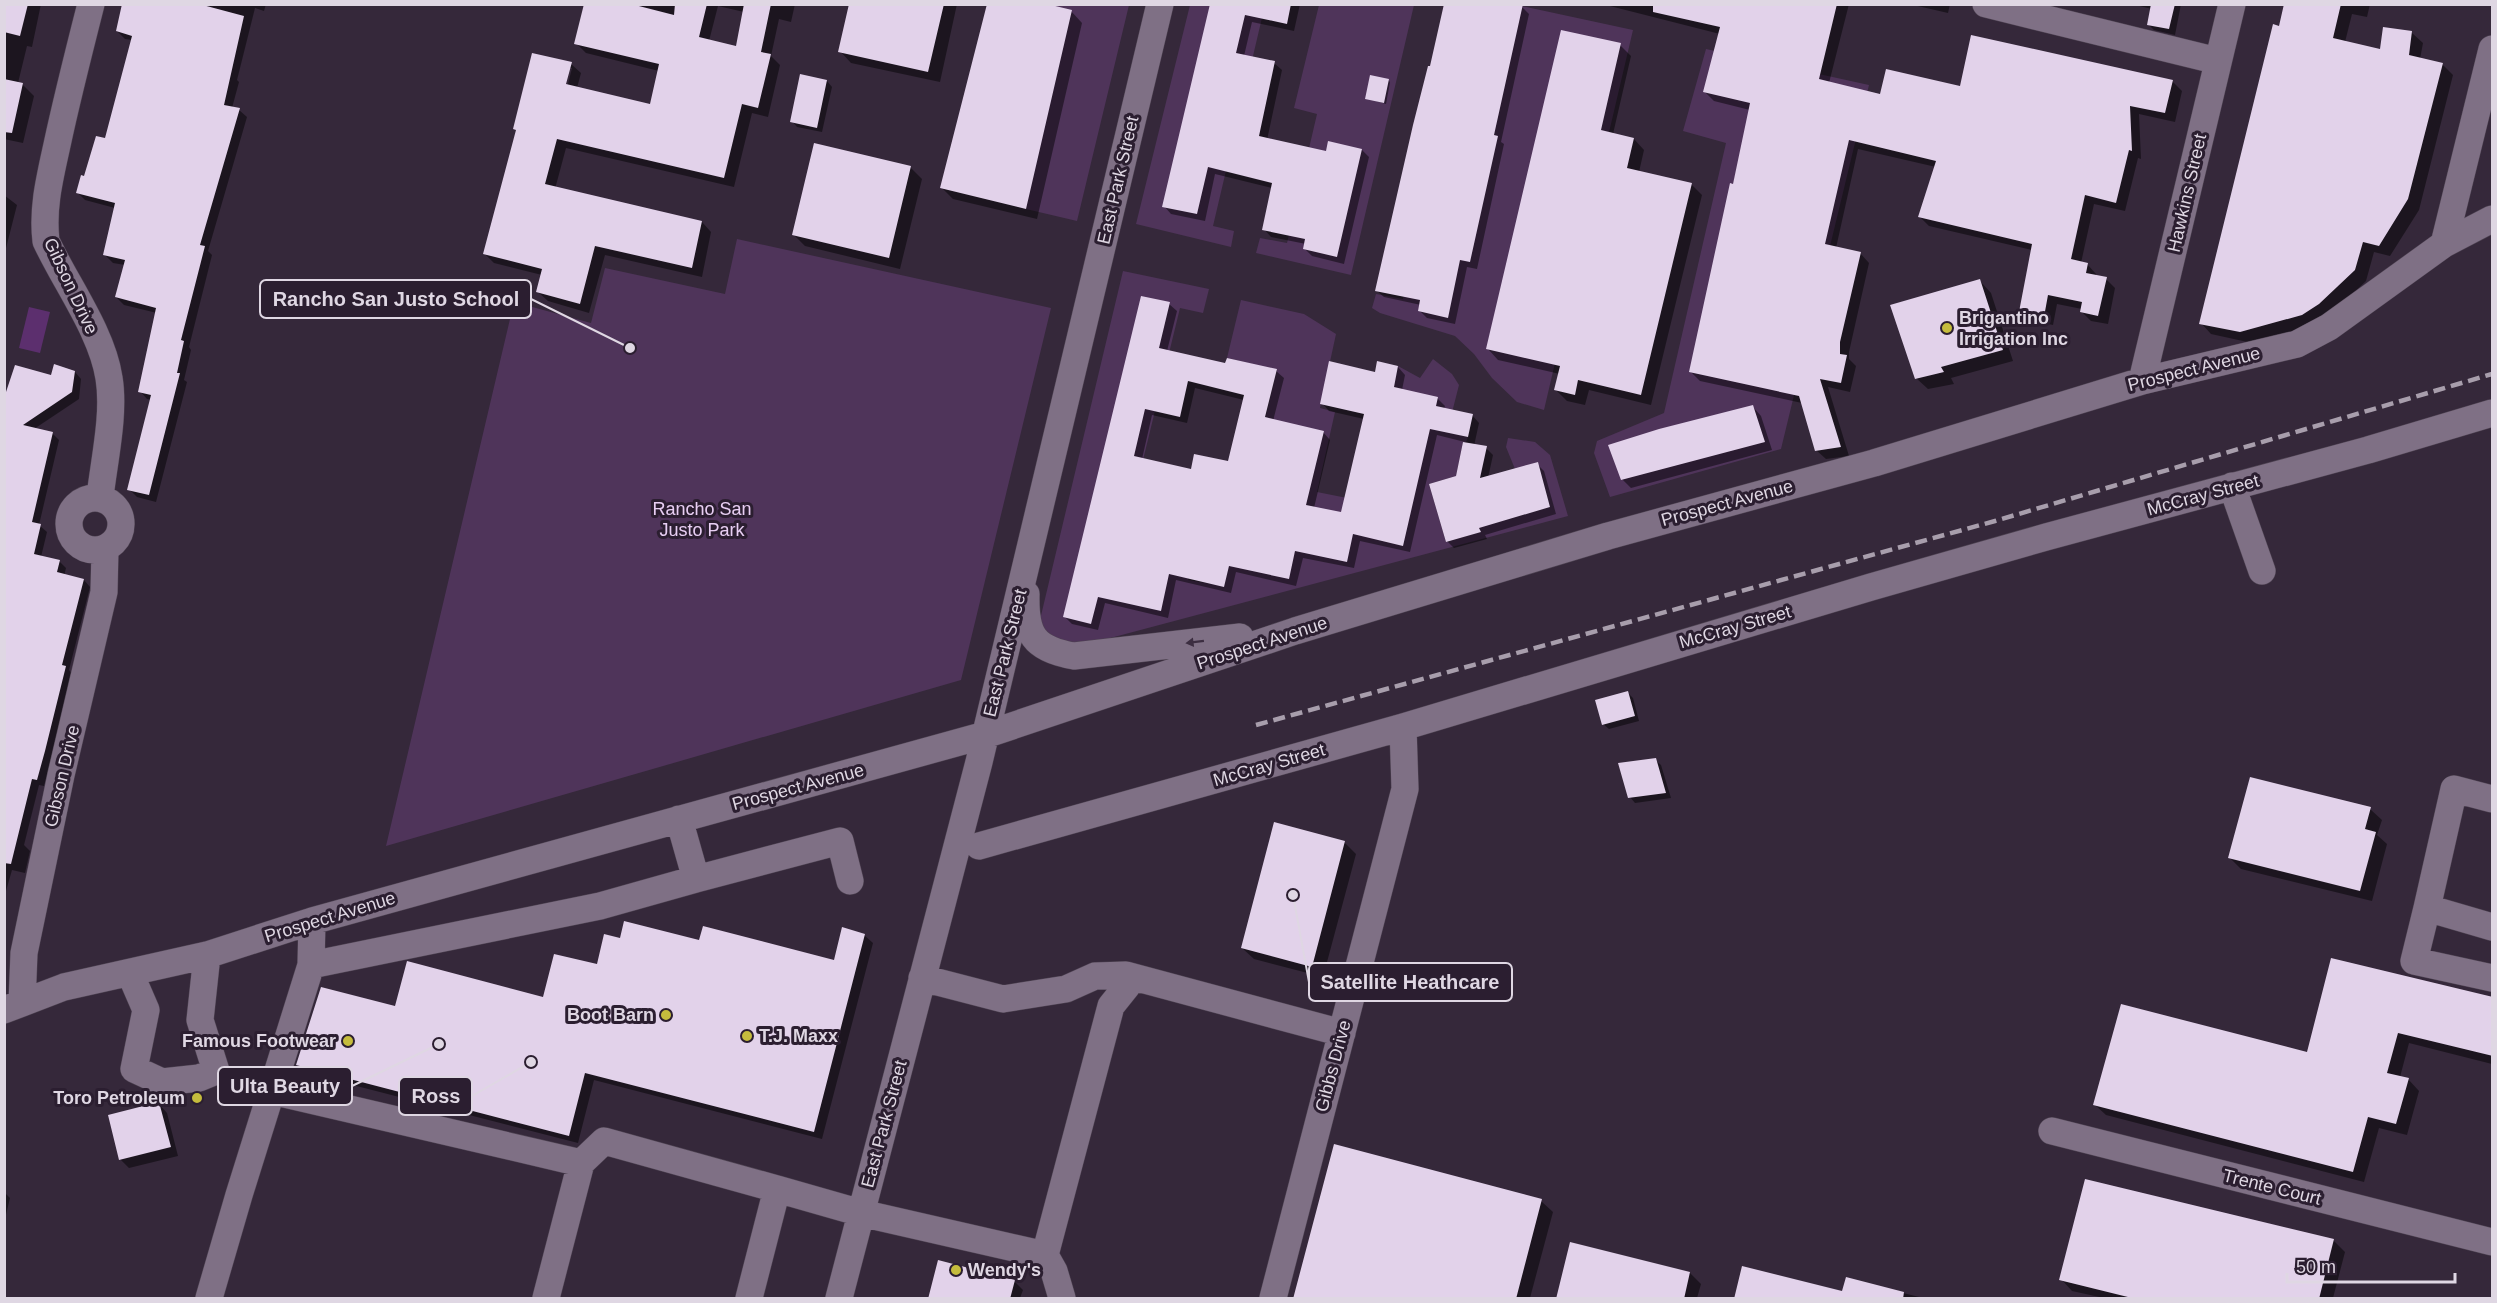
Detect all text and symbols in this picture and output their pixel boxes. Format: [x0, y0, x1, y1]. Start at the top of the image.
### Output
street label: East Park Street [1094, 114, 1142, 246]
street label: Hawkins Street [2164, 132, 2210, 254]
street label: Gibson Drive [40, 235, 102, 337]
callout: Rancho San Justo School [260, 280, 531, 318]
text: Rancho San Justo School [273, 288, 519, 310]
place label: Brigantino Irrigation Inc [1959, 308, 2068, 349]
marker: Brigantino Irrigation Inc [1940, 321, 1954, 335]
street label: Prospect Avenue [2126, 343, 2262, 395]
street label: McCray Street [2145, 470, 2261, 520]
street label: Prospect Avenue [1659, 476, 1795, 530]
park label: Rancho San Justo Park [652, 499, 752, 540]
street label: East Park Street [979, 587, 1031, 719]
street label: McCray Street [1677, 602, 1793, 652]
street label: Prospect Avenue [1194, 613, 1330, 673]
one-way arrow [1185, 638, 1204, 647]
street label: Gibson Drive [41, 723, 83, 829]
street label: McCray Street [1211, 740, 1327, 790]
street label: Prospect Avenue [730, 760, 866, 814]
street label: Prospect Avenue [262, 888, 398, 946]
callout: Satellite Heathcare [1309, 963, 1512, 1001]
text: Satellite Heathcare [1321, 971, 1499, 993]
place label: Boot Barn [567, 1005, 654, 1025]
marker: Boot Barn [659, 1008, 673, 1022]
street label: Gibbs Drive [1311, 1018, 1355, 1114]
place label: T.J. Maxx [759, 1026, 838, 1046]
marker: T.J. Maxx [740, 1029, 754, 1043]
place label: Famous Footwear [182, 1031, 336, 1051]
marker: Famous Footwear [341, 1034, 355, 1048]
street label: East Park Street [857, 1058, 911, 1190]
callout: Ulta Beauty [218, 1067, 352, 1105]
text: Ulta Beauty [230, 1075, 341, 1097]
callout: Ross [399, 1077, 472, 1115]
text: Ross [412, 1085, 460, 1107]
place label: Toro Petroleum [53, 1088, 185, 1108]
marker: Toro Petroleum [190, 1091, 204, 1105]
street label: Trente Court [2221, 1165, 2323, 1209]
scale bar [2287, 1246, 2455, 1284]
text: 50 m [2296, 1257, 2336, 1277]
place label: Wendy's [968, 1260, 1041, 1280]
marker: Wendy's [949, 1263, 963, 1277]

